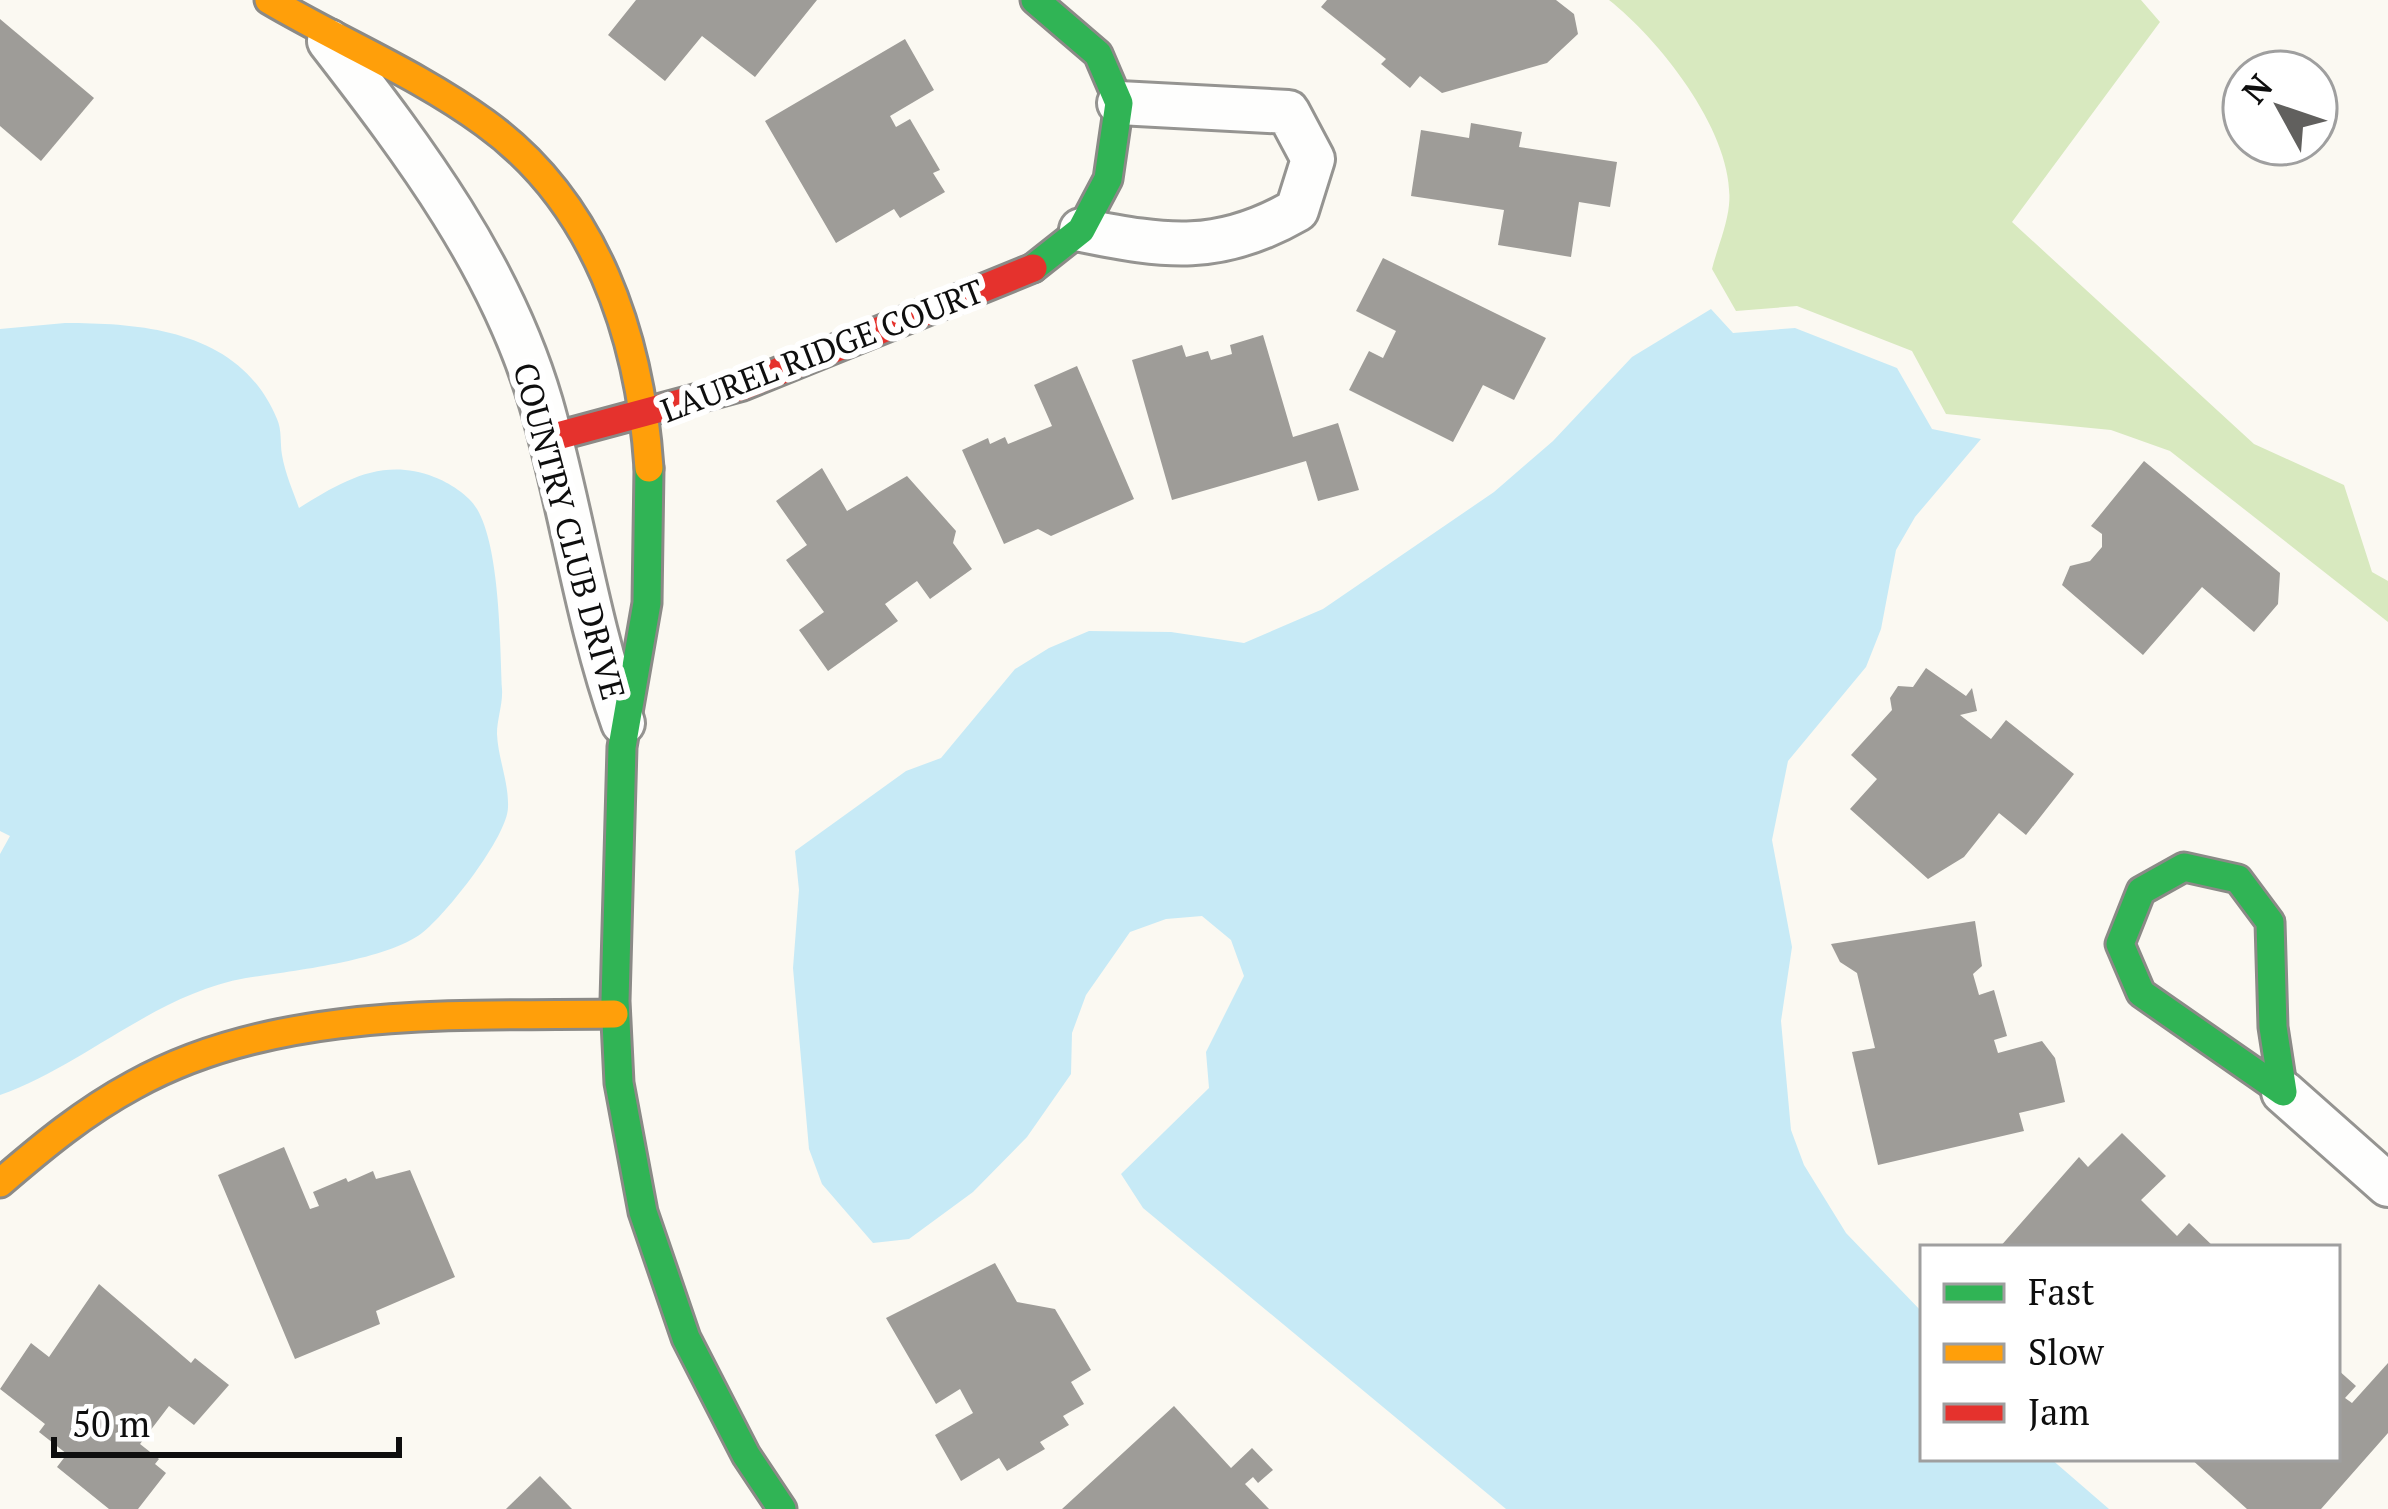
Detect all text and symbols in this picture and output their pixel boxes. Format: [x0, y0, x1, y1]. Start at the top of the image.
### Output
north arrow [2220, 48, 2340, 168]
text: N [2232, 65, 2281, 112]
street label: LAUREL RIDGE COURT [655, 269, 989, 431]
street label: COUNTRY CLUB DRIVE [504, 358, 636, 704]
legend [1920, 1245, 2340, 1461]
text: Fast [2028, 1268, 2095, 1315]
text: Slow [2028, 1328, 2105, 1375]
scale bar [54, 1383, 399, 1457]
text: Jam [2028, 1388, 2090, 1435]
text: 50 m [72, 1400, 150, 1447]

